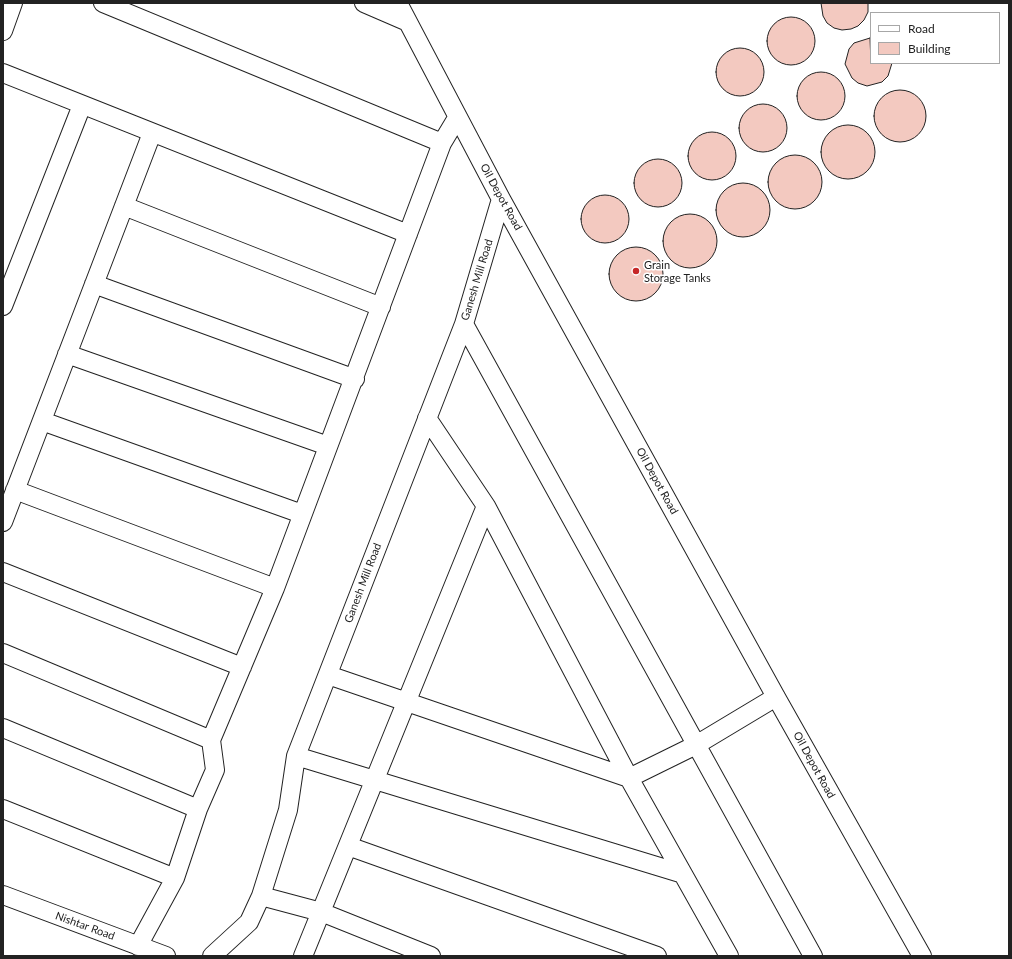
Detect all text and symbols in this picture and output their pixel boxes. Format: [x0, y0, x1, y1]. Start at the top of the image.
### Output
legend [870, 12, 1000, 64]
text: Road [908, 21, 935, 36]
text: Building [908, 41, 951, 56]
street label: Oil Depot Road [477, 161, 525, 233]
street label: Ganesh Mill Road [458, 238, 496, 322]
place label: Grain Storage Tanks [644, 258, 711, 284]
marker: Grain Storage Tanks [631, 266, 641, 276]
street label: Oil Depot Road [633, 445, 681, 517]
street label: Ganesh Mill Road [342, 541, 384, 625]
street label: Oil Depot Road [790, 729, 838, 801]
street label: Nishtar Road [53, 909, 117, 943]

